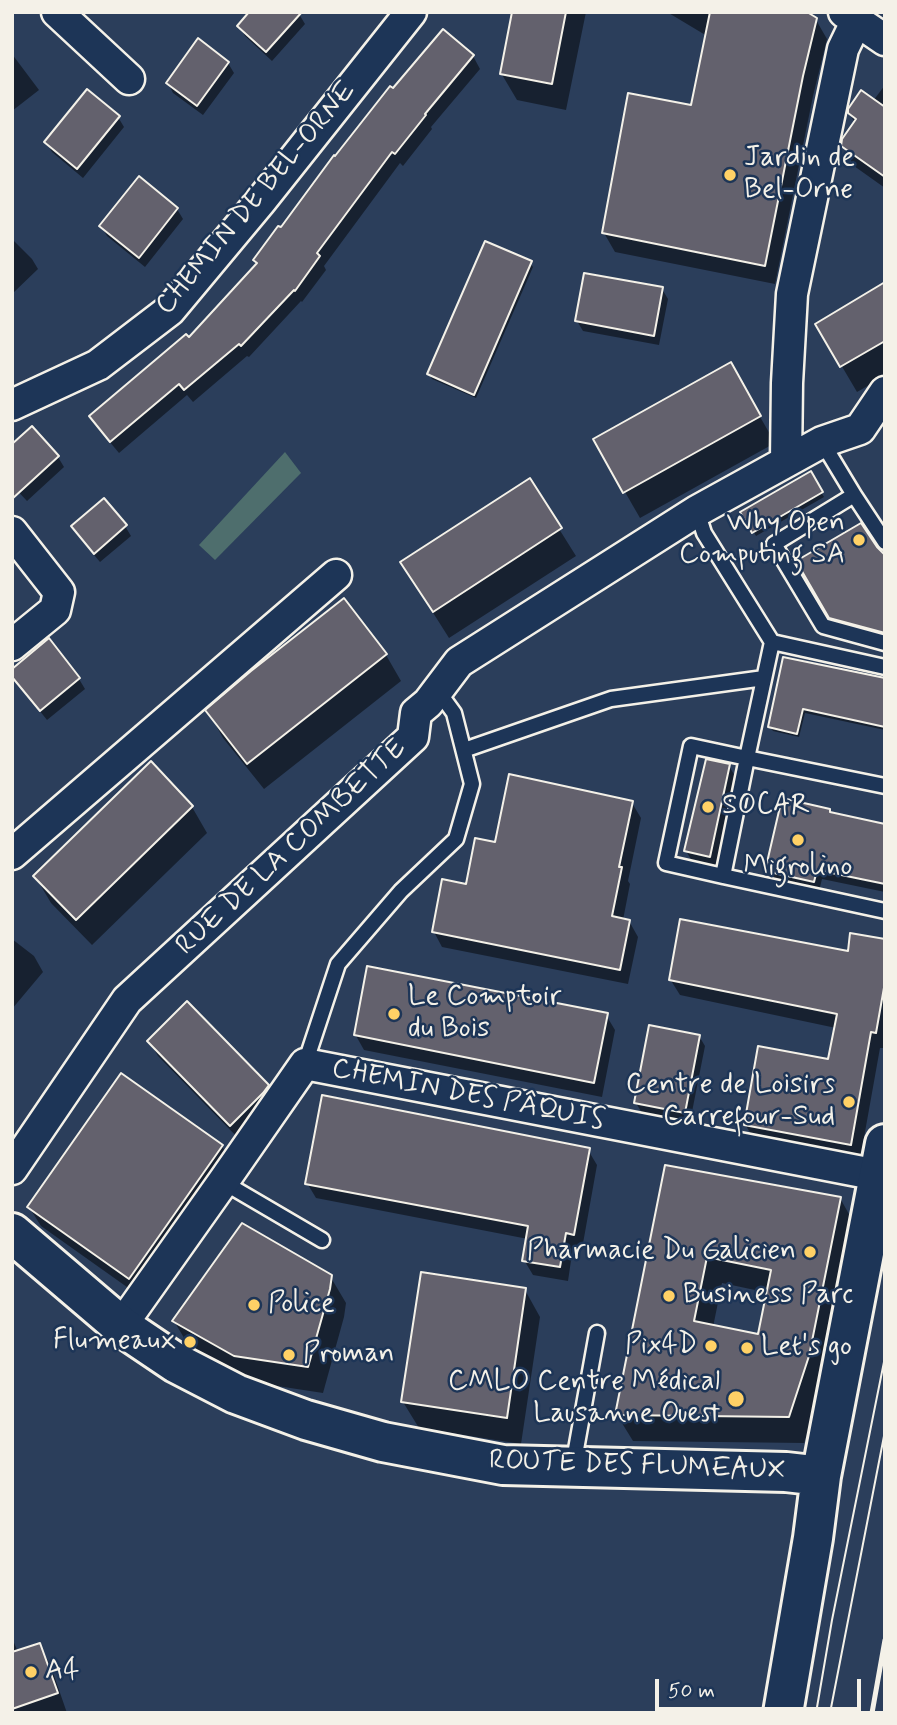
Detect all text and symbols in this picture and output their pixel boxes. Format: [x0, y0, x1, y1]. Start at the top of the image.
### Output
street label: CHEMIN DE BEL-ORNE [150, 75, 364, 323]
place label: Jardin de Bel-Orne [744, 142, 855, 208]
marker: Jardin de Bel-Orne [722, 167, 738, 183]
place label: Why Open Computing SA [679, 507, 845, 573]
marker: Why Open Computing SA [851, 532, 867, 548]
street label: RUE DE LA COMBETTE [170, 733, 414, 963]
place label: SOCAR [722, 790, 810, 824]
marker: SOCAR [700, 799, 716, 815]
marker: Migrolino [790, 832, 806, 848]
place label: Migrolino [744, 851, 852, 885]
place label: Le Comptoir du Bois [408, 981, 561, 1047]
marker: Le Comptoir du Bois [386, 1006, 402, 1022]
street label: CHEMIN DES PÂQUIS [329, 1053, 607, 1139]
place label: Centre de Loisirs Carrefour-Sud [626, 1069, 835, 1135]
marker: Centre de Loisirs Carrefour-Sud [841, 1094, 857, 1110]
place label: Pharmacie Du Galicien [527, 1235, 796, 1269]
marker: Pharmacie Du Galicien [802, 1244, 818, 1260]
place label: Business Parc [683, 1279, 853, 1313]
place label: Police [268, 1288, 335, 1322]
marker: Business Parc [661, 1288, 677, 1304]
marker: Police [246, 1297, 262, 1313]
place label: Flumeaux [53, 1325, 176, 1359]
place label: Pix4D [625, 1329, 697, 1363]
place label: Let's go [761, 1331, 852, 1365]
marker: Flumeaux [182, 1334, 198, 1350]
place label: Proman [303, 1338, 395, 1372]
marker: Pix4D [703, 1338, 719, 1354]
marker: Let's go [739, 1340, 755, 1356]
marker: Proman [281, 1347, 297, 1363]
place label: CMLO Centre Médical Lausanne Ouest [448, 1366, 720, 1432]
marker: CMLO Centre Médical Lausanne Ouest [726, 1389, 746, 1409]
street label: ROUTE DES FLUMEAUX [488, 1445, 786, 1489]
place label: A4 [45, 1655, 80, 1689]
marker: A4 [23, 1664, 39, 1680]
scale bar [659, 1666, 866, 1710]
text: 50 m [668, 1677, 715, 1705]

